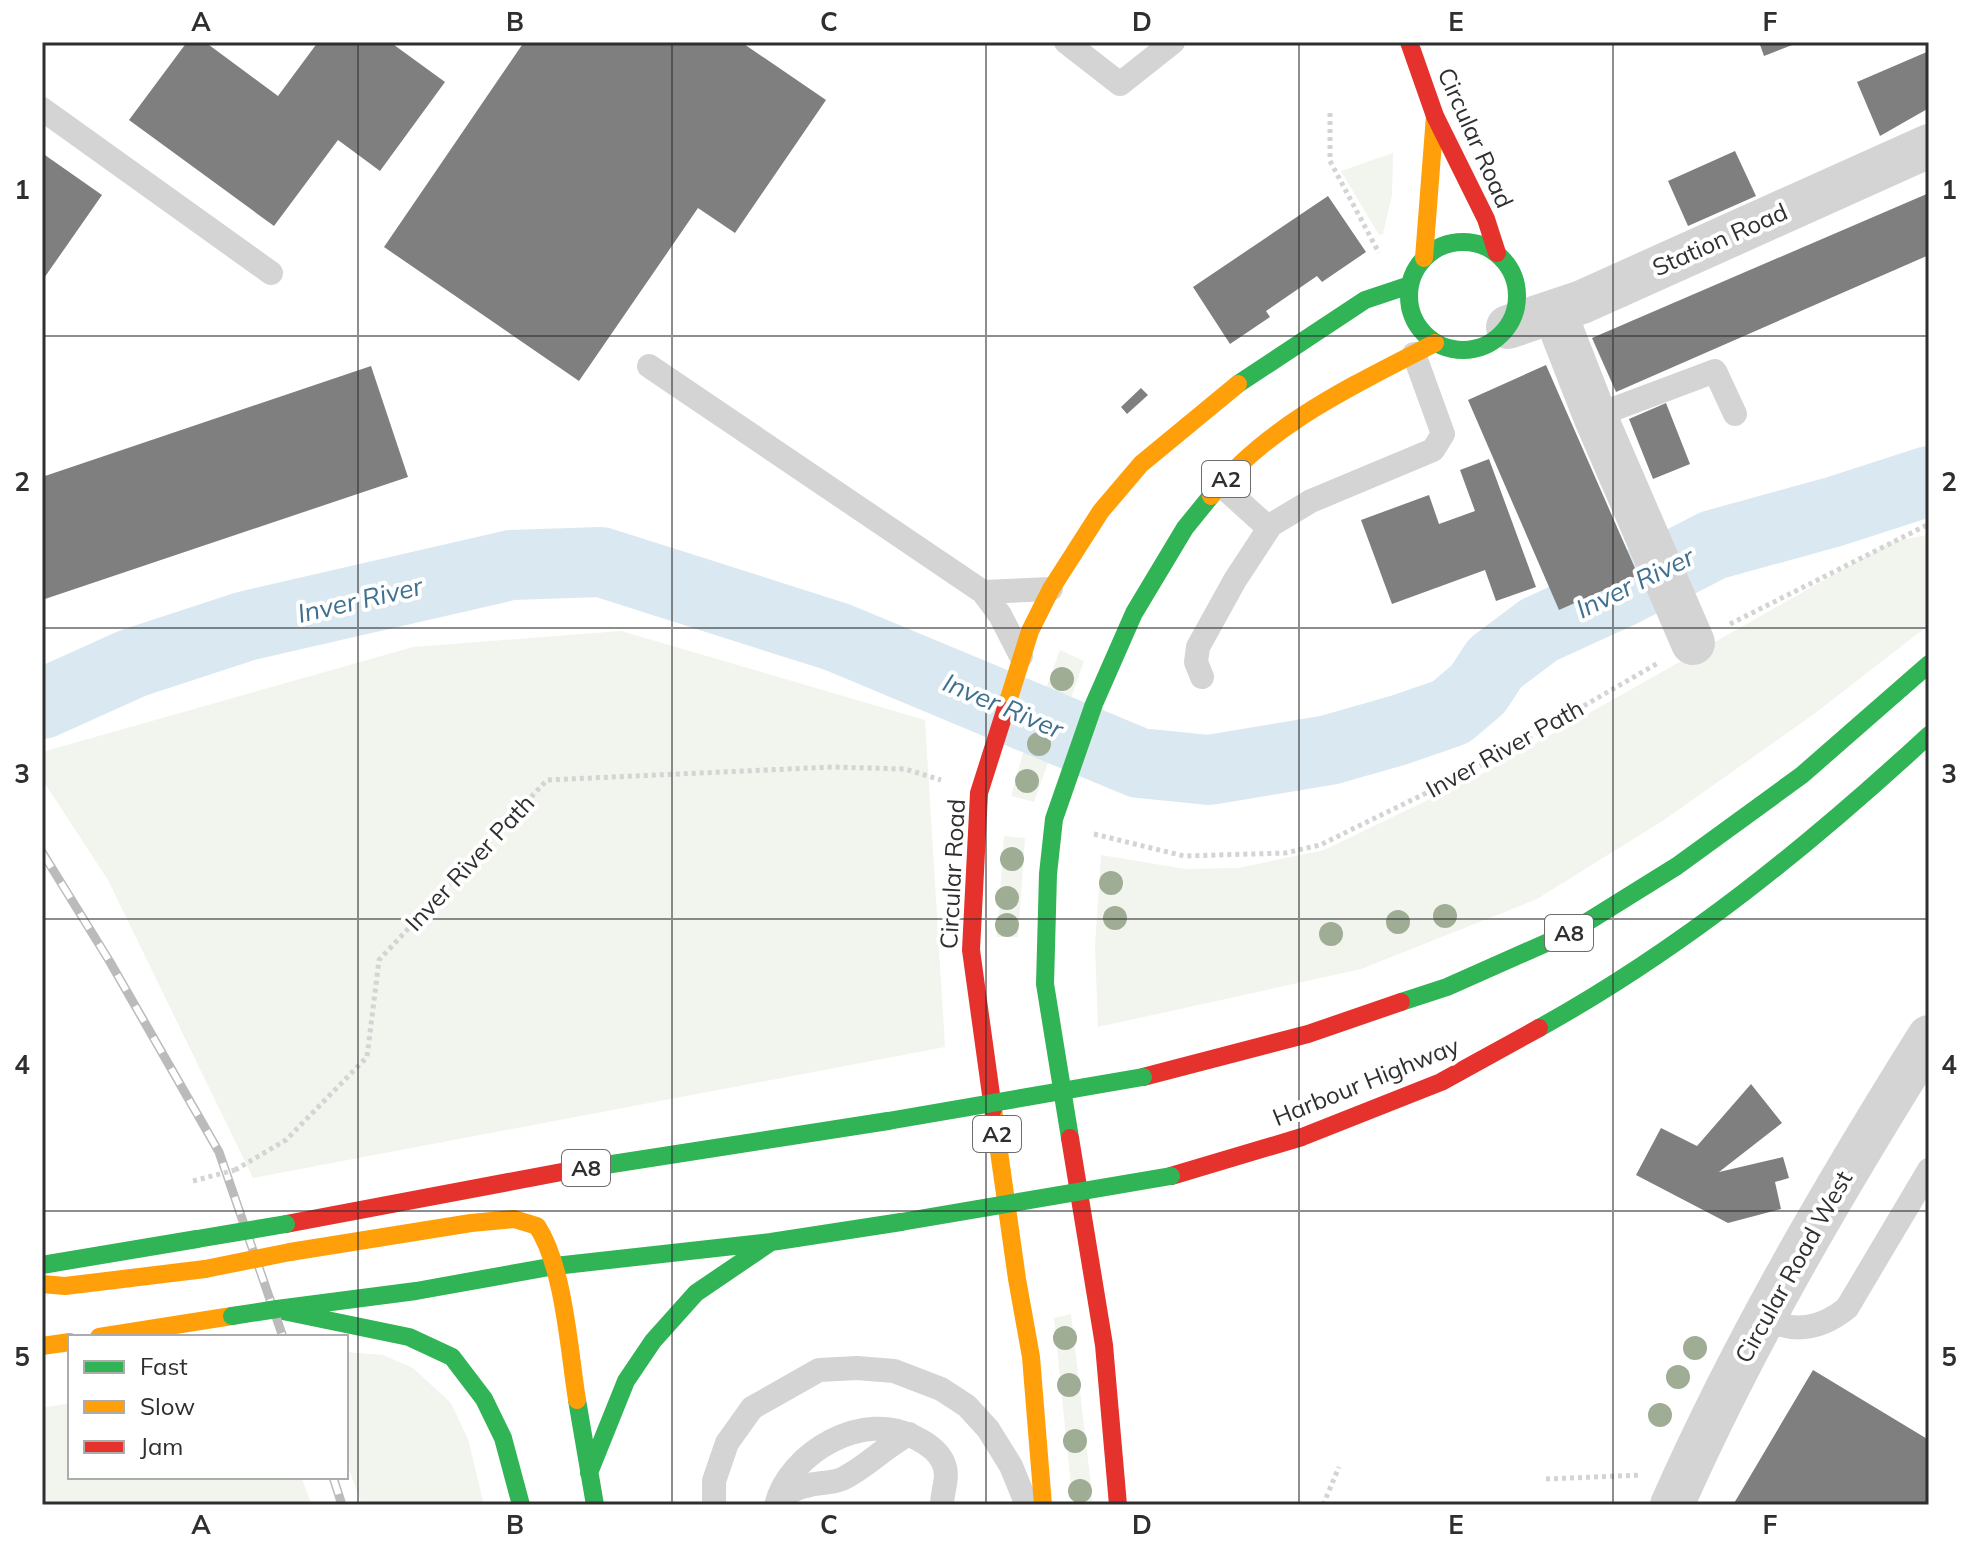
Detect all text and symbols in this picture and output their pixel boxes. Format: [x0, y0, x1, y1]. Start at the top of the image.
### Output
text: A [191, 5, 211, 38]
text: B [506, 5, 524, 38]
text: C [820, 5, 838, 38]
text: D [1132, 5, 1152, 38]
text: E [1448, 5, 1464, 38]
text: F [1763, 5, 1778, 38]
street label: Circular Road [1432, 63, 1520, 212]
text: 1 [14, 173, 30, 206]
text: 1 [1941, 173, 1957, 206]
street label: Station Road [1647, 196, 1792, 282]
road number: A2 [1202, 461, 1250, 497]
text: 2 [14, 465, 30, 498]
text: 2 [1941, 465, 1957, 498]
water label: Inver River [1570, 539, 1701, 625]
water label: Inver River [294, 569, 427, 630]
water label: Inver River [938, 666, 1070, 746]
street label: Inver River Path [1420, 692, 1589, 804]
text: 3 [14, 757, 30, 790]
text: 3 [1941, 757, 1957, 790]
street label: Inver River Path [398, 788, 540, 937]
street label: Circular Road [933, 798, 971, 950]
road number: A8 [1545, 915, 1593, 951]
street label: Harbour Highway [1268, 1030, 1464, 1132]
text: 4 [14, 1048, 30, 1081]
text: 4 [1941, 1048, 1957, 1081]
road number: A2 [973, 1116, 1021, 1152]
road number: A8 [562, 1150, 610, 1186]
street label: Circular Road West [1728, 1165, 1858, 1368]
legend [68, 1335, 348, 1479]
text: 5 [14, 1340, 30, 1373]
text: 5 [1941, 1340, 1957, 1373]
text: Fast [140, 1351, 188, 1381]
text: Slow [140, 1391, 195, 1421]
text: Jam [140, 1431, 183, 1461]
text: A [191, 1508, 211, 1541]
text: B [506, 1508, 524, 1541]
text: C [820, 1508, 838, 1541]
text: D [1132, 1508, 1152, 1541]
text: E [1448, 1508, 1464, 1541]
text: F [1763, 1508, 1778, 1541]

